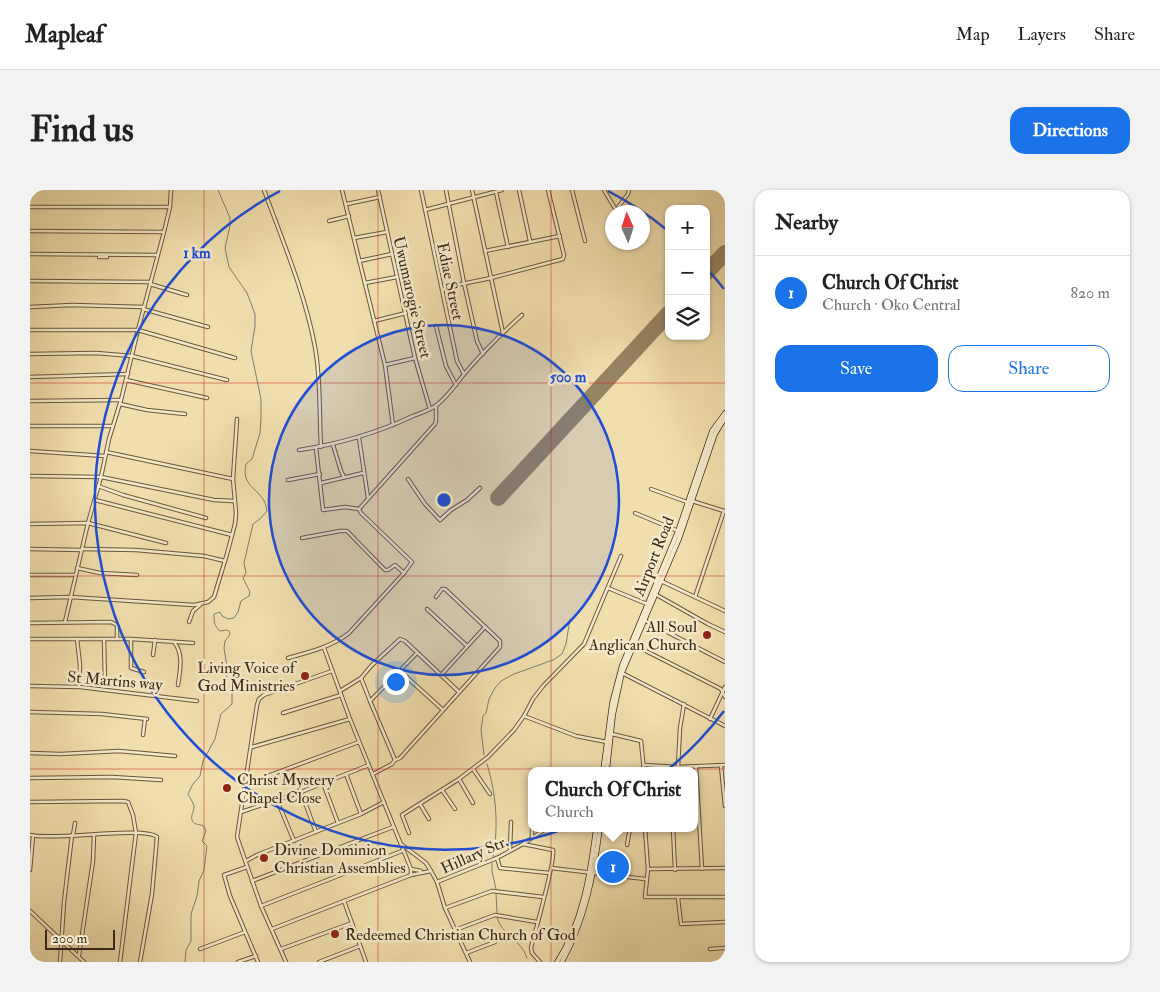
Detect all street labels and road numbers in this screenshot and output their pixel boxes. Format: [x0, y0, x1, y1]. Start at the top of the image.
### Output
street label: Uwumarogie Street [388, 234, 436, 360]
street label: Ediae Street [432, 241, 468, 322]
street label: Airport Road [629, 514, 680, 600]
street label: St Martins way [67, 667, 164, 695]
street label: Hillary Str. [438, 831, 511, 879]

